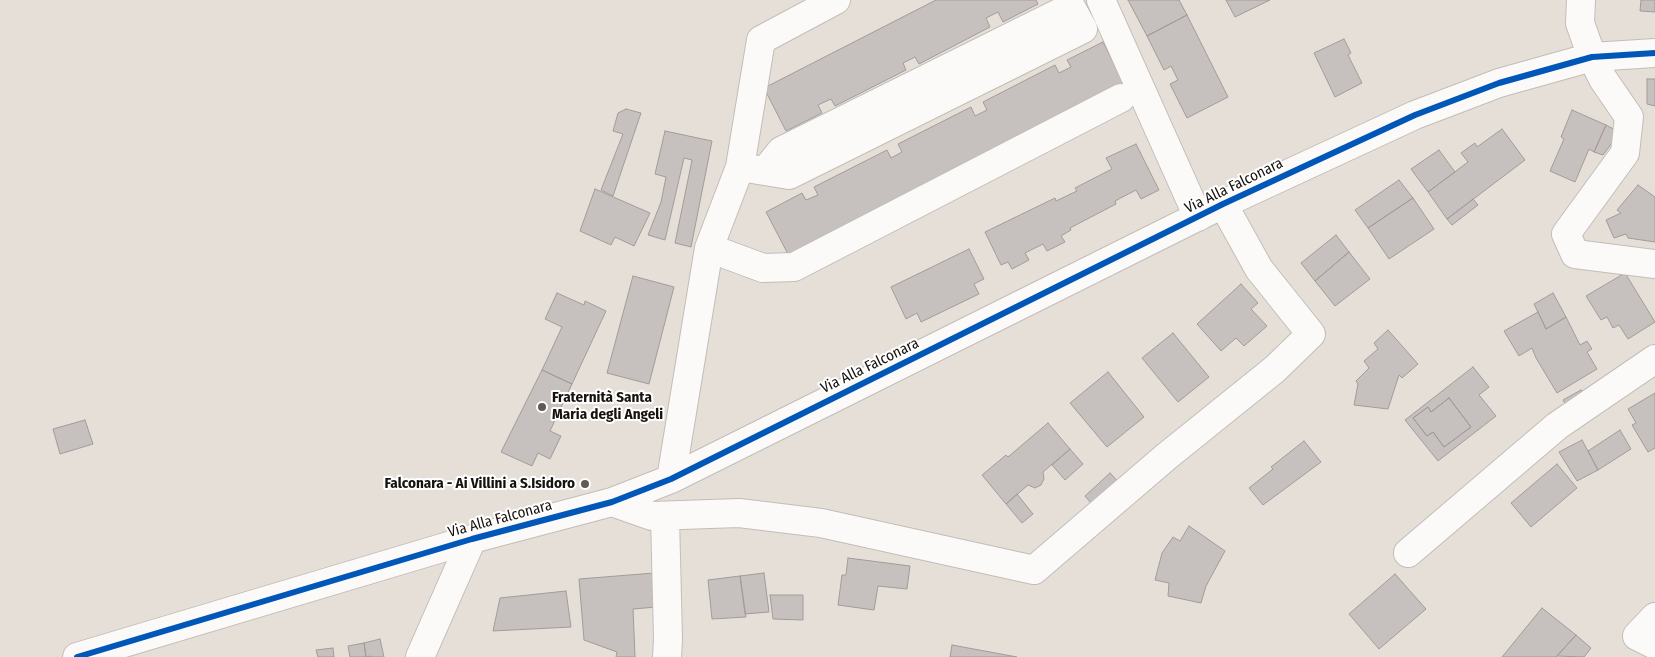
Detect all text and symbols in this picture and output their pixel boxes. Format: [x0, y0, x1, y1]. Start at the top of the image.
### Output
street label: Via Alla Falconara [1182, 154, 1286, 218]
street label: Via Alla Falconara [818, 334, 922, 398]
place label: Fraternità Santa Maria degli Angeli [552, 389, 663, 424]
marker: Fraternità Santa Maria degli Angeli [536, 401, 548, 413]
place label: Falconara - Ai Villini a S.Isidoro [385, 475, 575, 493]
marker: Falconara - Ai Villini a S.Isidoro [579, 478, 591, 490]
street label: Via Alla Falconara [446, 496, 554, 542]

